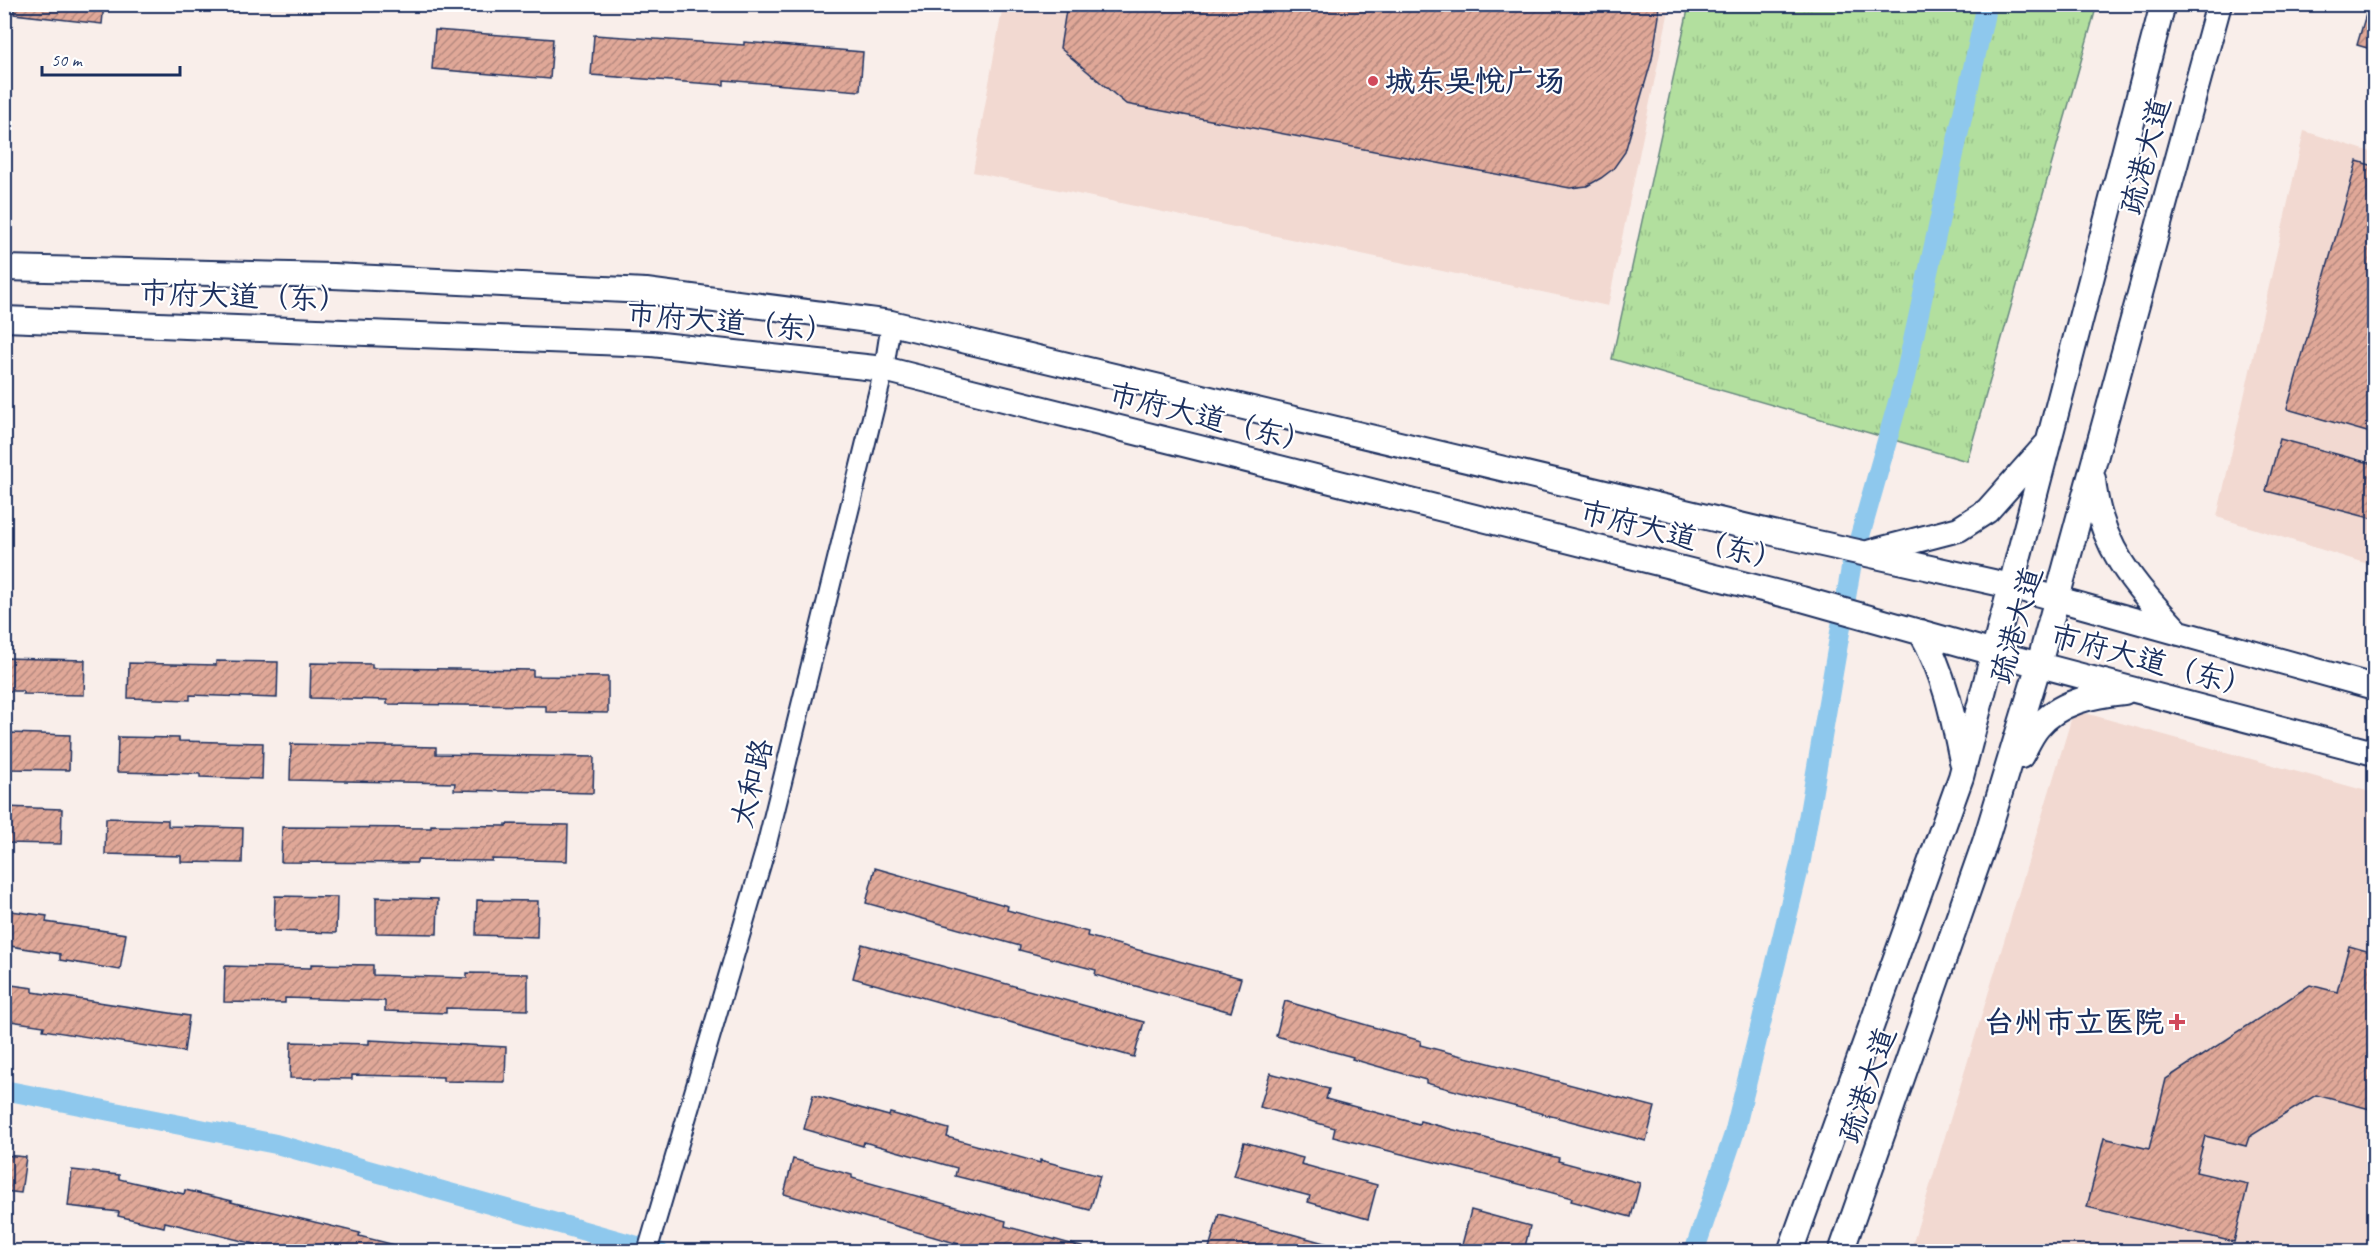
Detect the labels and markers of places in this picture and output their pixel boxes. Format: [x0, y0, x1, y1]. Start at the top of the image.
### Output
place label: 城东吴悦广场 [1385, 62, 1565, 100]
marker: 城东吴悦广场 [1366, 74, 1380, 88]
place label: 台州市立医院 [1984, 1003, 2164, 1041]
marker: 台州市立医院 [2168, 1013, 2186, 1031]

